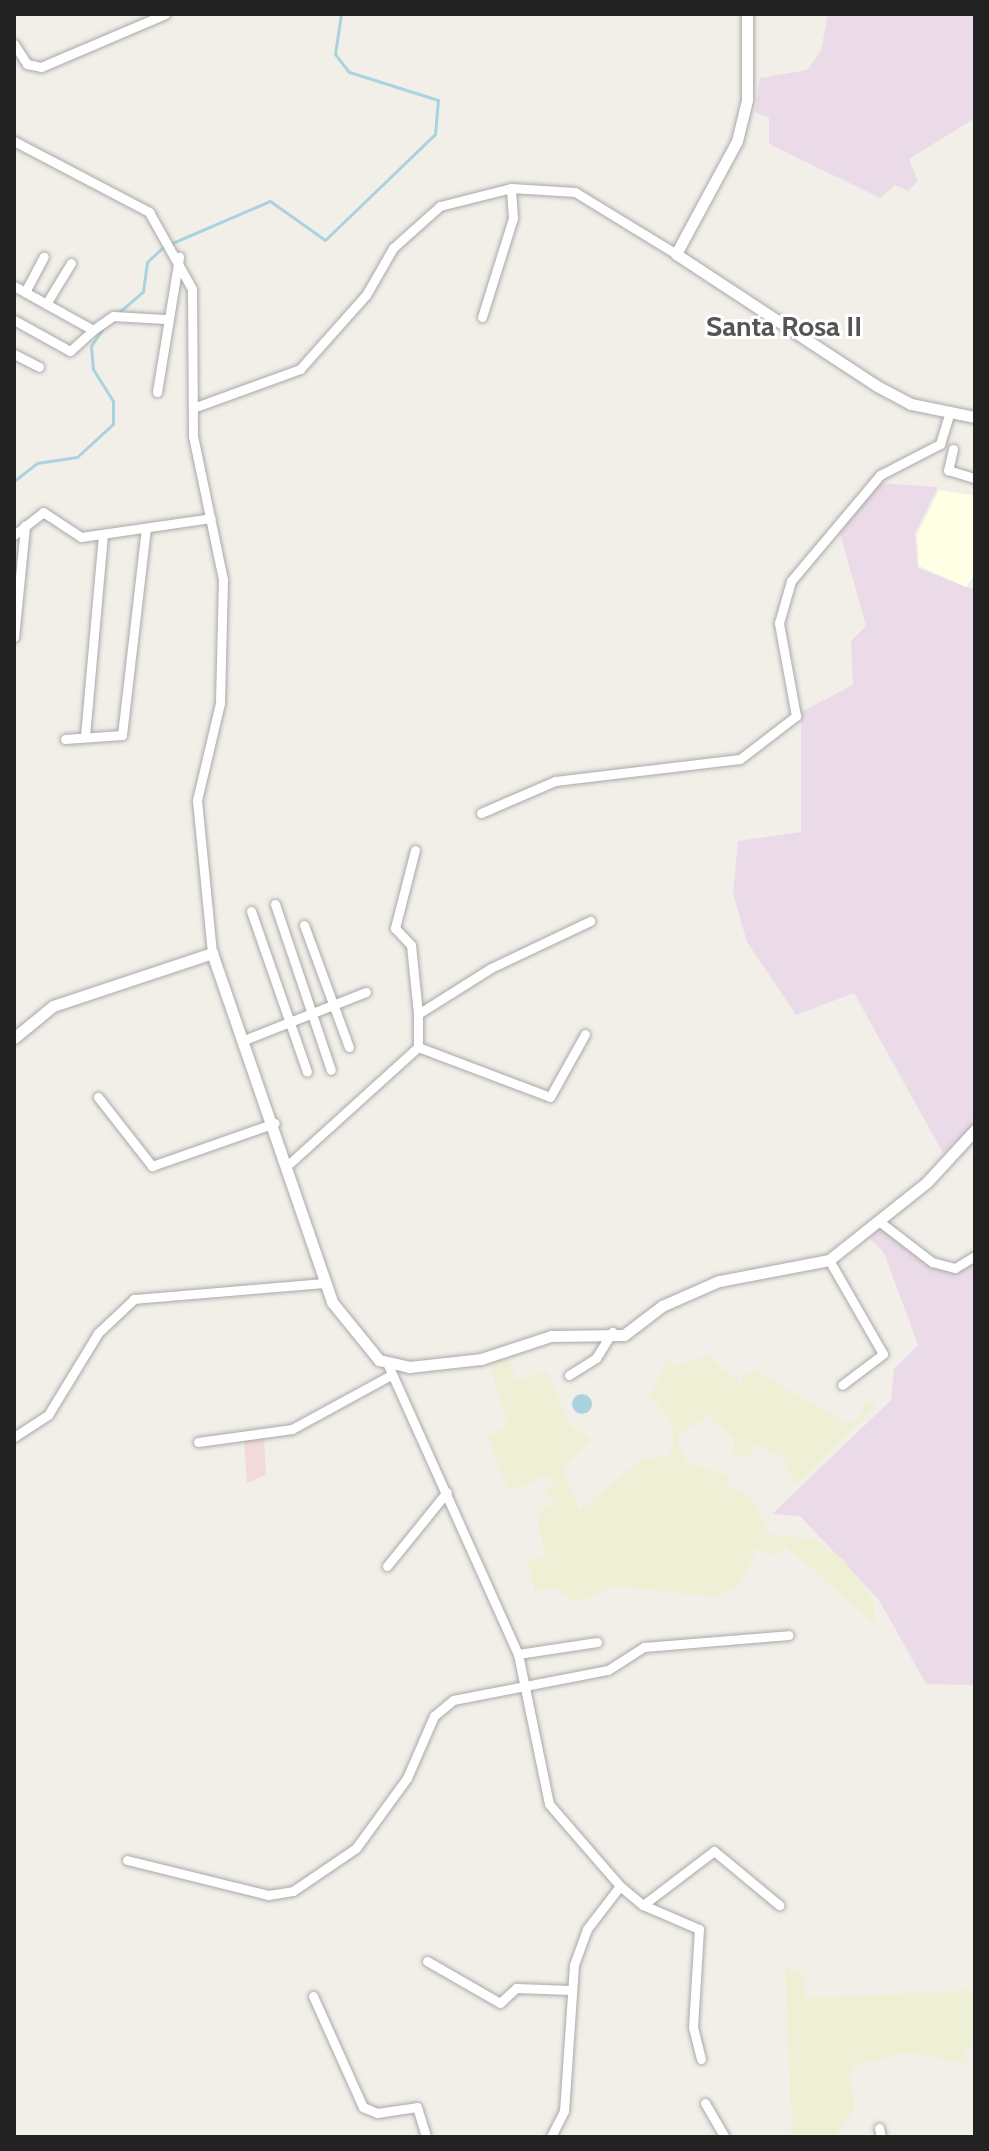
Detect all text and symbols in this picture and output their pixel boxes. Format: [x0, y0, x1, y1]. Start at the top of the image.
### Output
district label: Santa Rosa II [706, 309, 862, 343]

